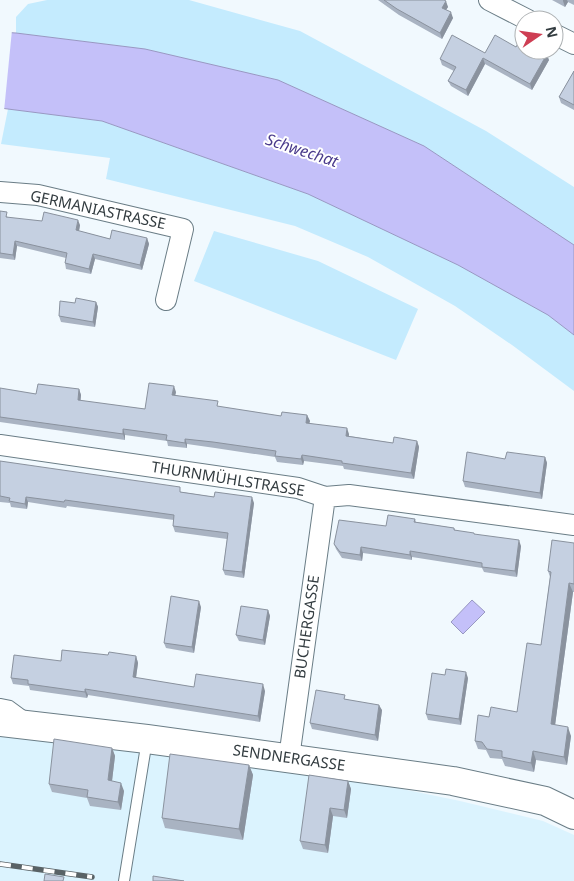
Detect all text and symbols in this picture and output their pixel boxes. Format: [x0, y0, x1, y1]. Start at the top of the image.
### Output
north arrow [514, 10, 564, 60]
text: N [542, 24, 563, 40]
water label: Schwechat [263, 128, 342, 172]
street label: GERMANIASTRASSE [29, 185, 168, 233]
street label: THURNMÜHLSTRASSE [150, 456, 306, 500]
street label: BUCHERGASSE [289, 574, 323, 680]
street label: SENDNERGASSE [232, 739, 347, 775]

